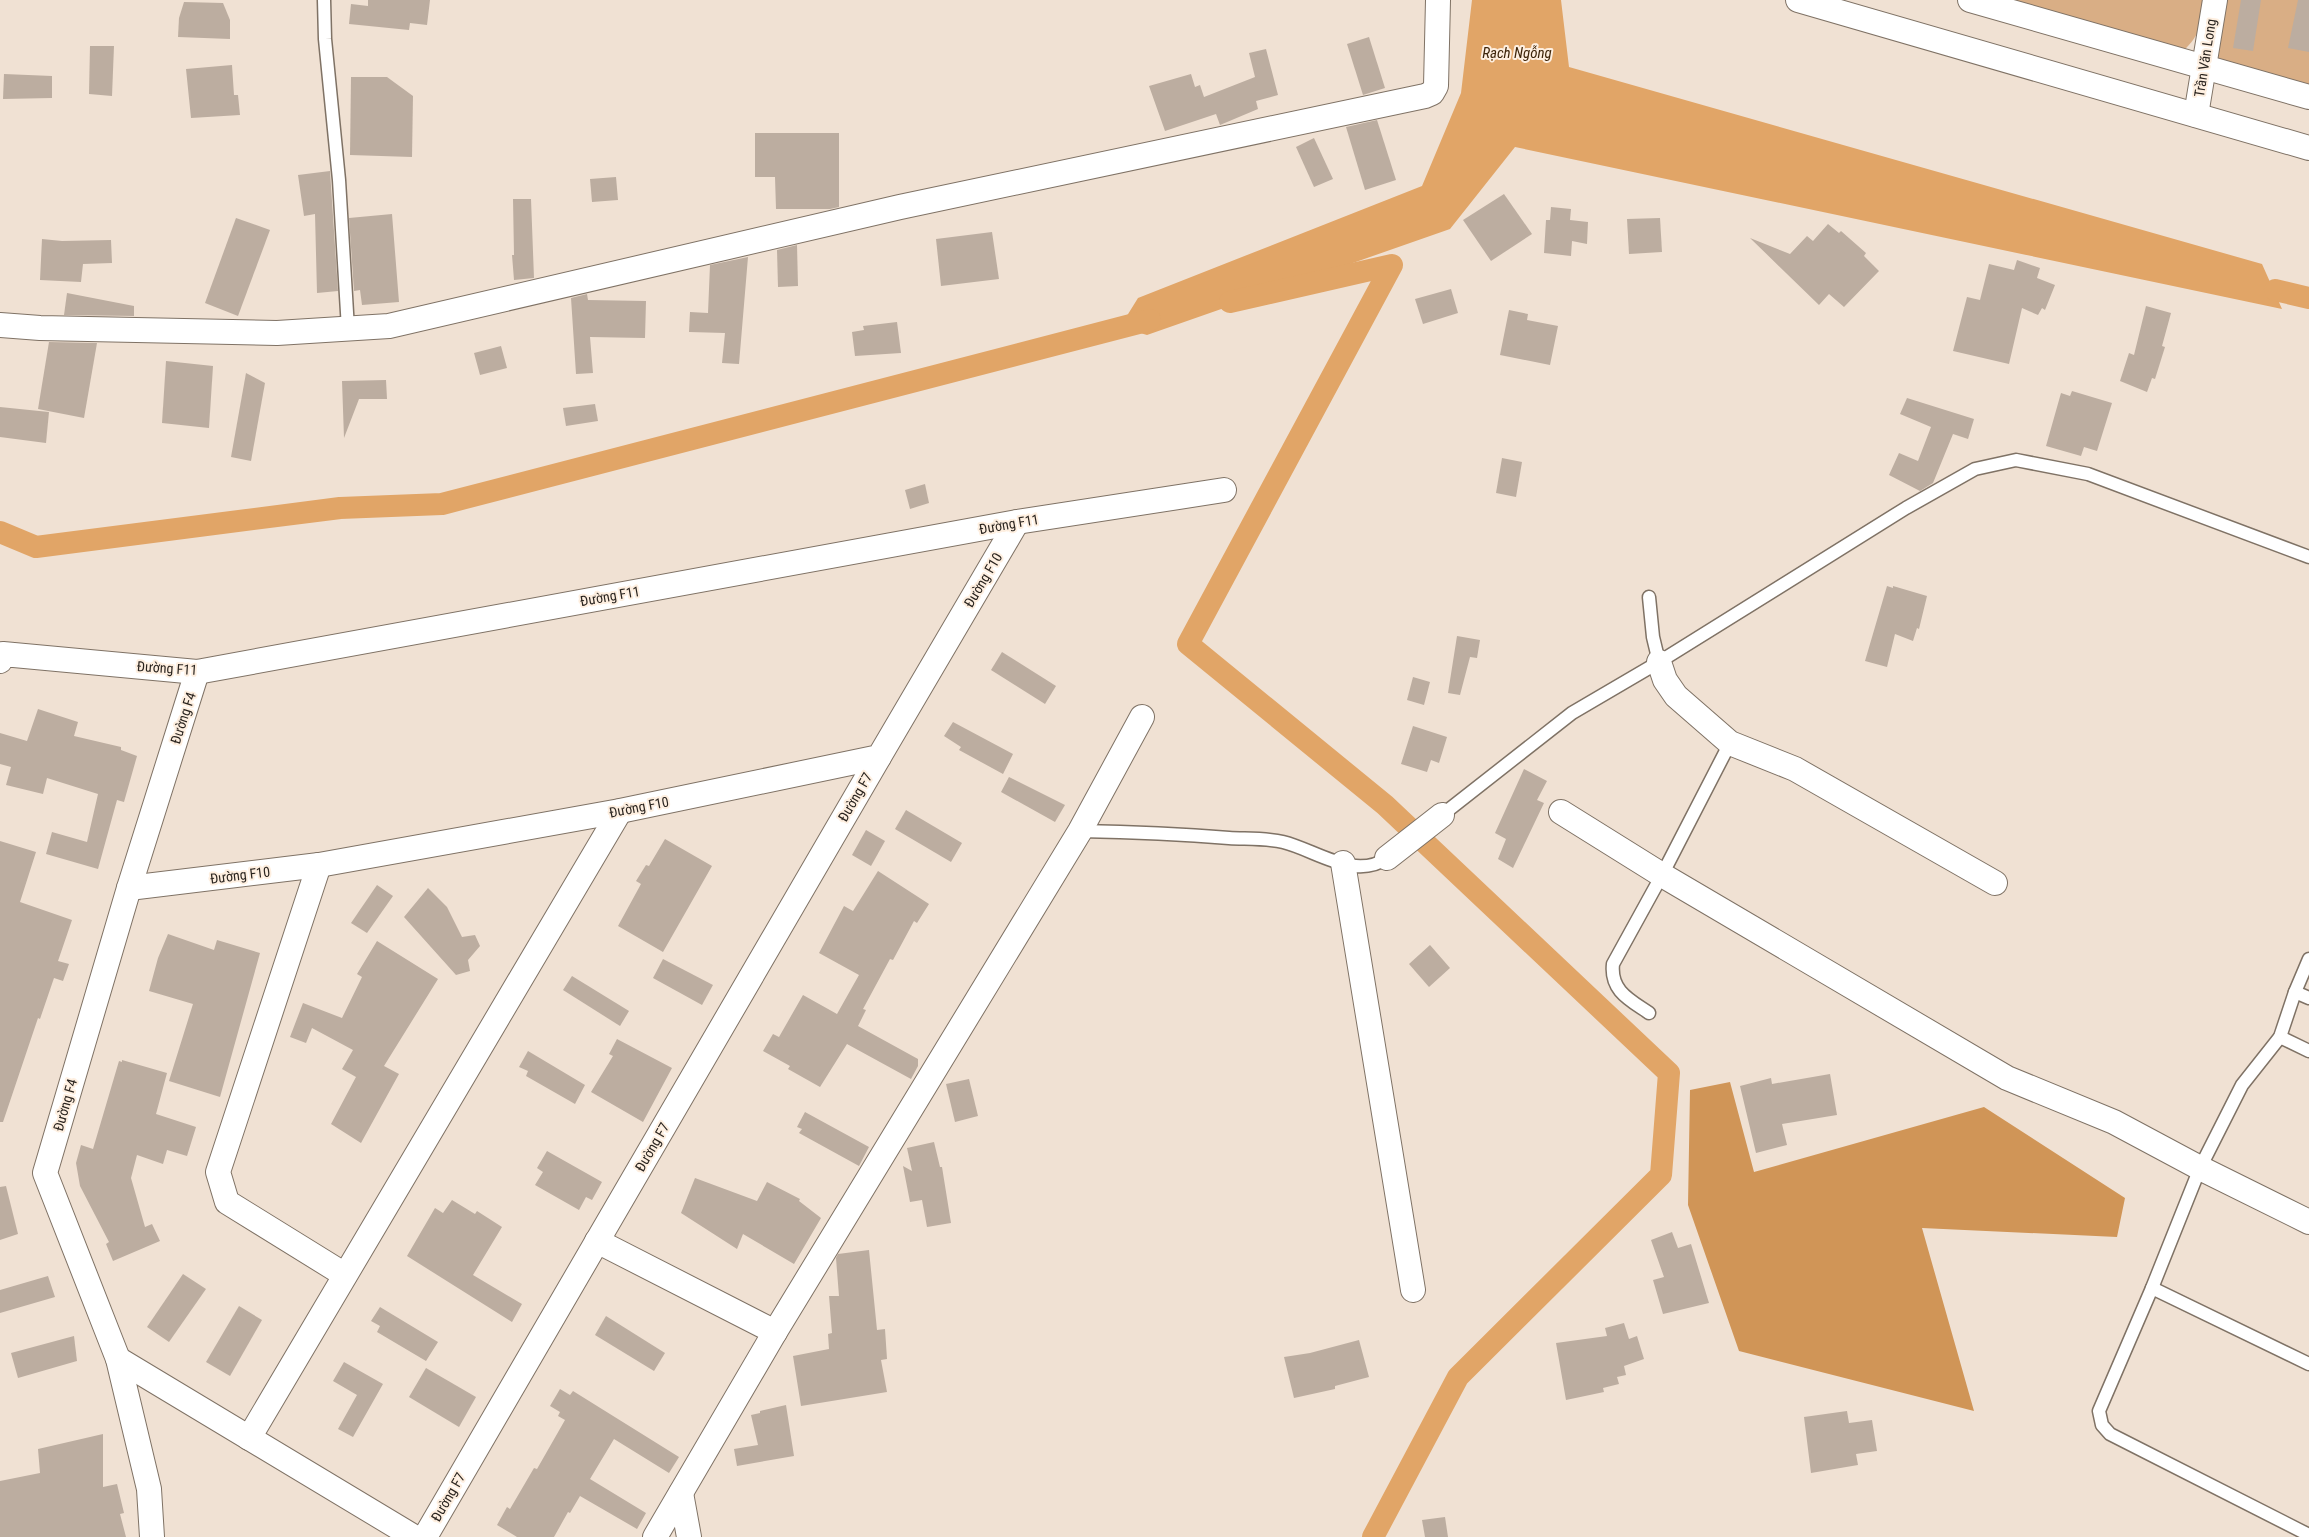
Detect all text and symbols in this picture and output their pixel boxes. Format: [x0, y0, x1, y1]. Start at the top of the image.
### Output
street label: Trần Văn Long [2191, 18, 2219, 98]
water label: Rạch Ngỗng [1482, 44, 1552, 62]
street label: Đường F11 [978, 511, 1040, 537]
street label: Đường F10 [961, 550, 1005, 610]
street label: Đường F11 [579, 583, 641, 609]
street label: Đường F11 [136, 658, 198, 678]
street label: Đường F4 [167, 690, 199, 746]
street label: Đường F7 [835, 770, 875, 824]
street label: Đường F10 [608, 793, 670, 821]
street label: Đường F10 [209, 863, 271, 887]
street label: Đường F4 [50, 1077, 80, 1133]
street label: Đường F7 [632, 1120, 672, 1174]
street label: Đường F7 [428, 1470, 468, 1524]

